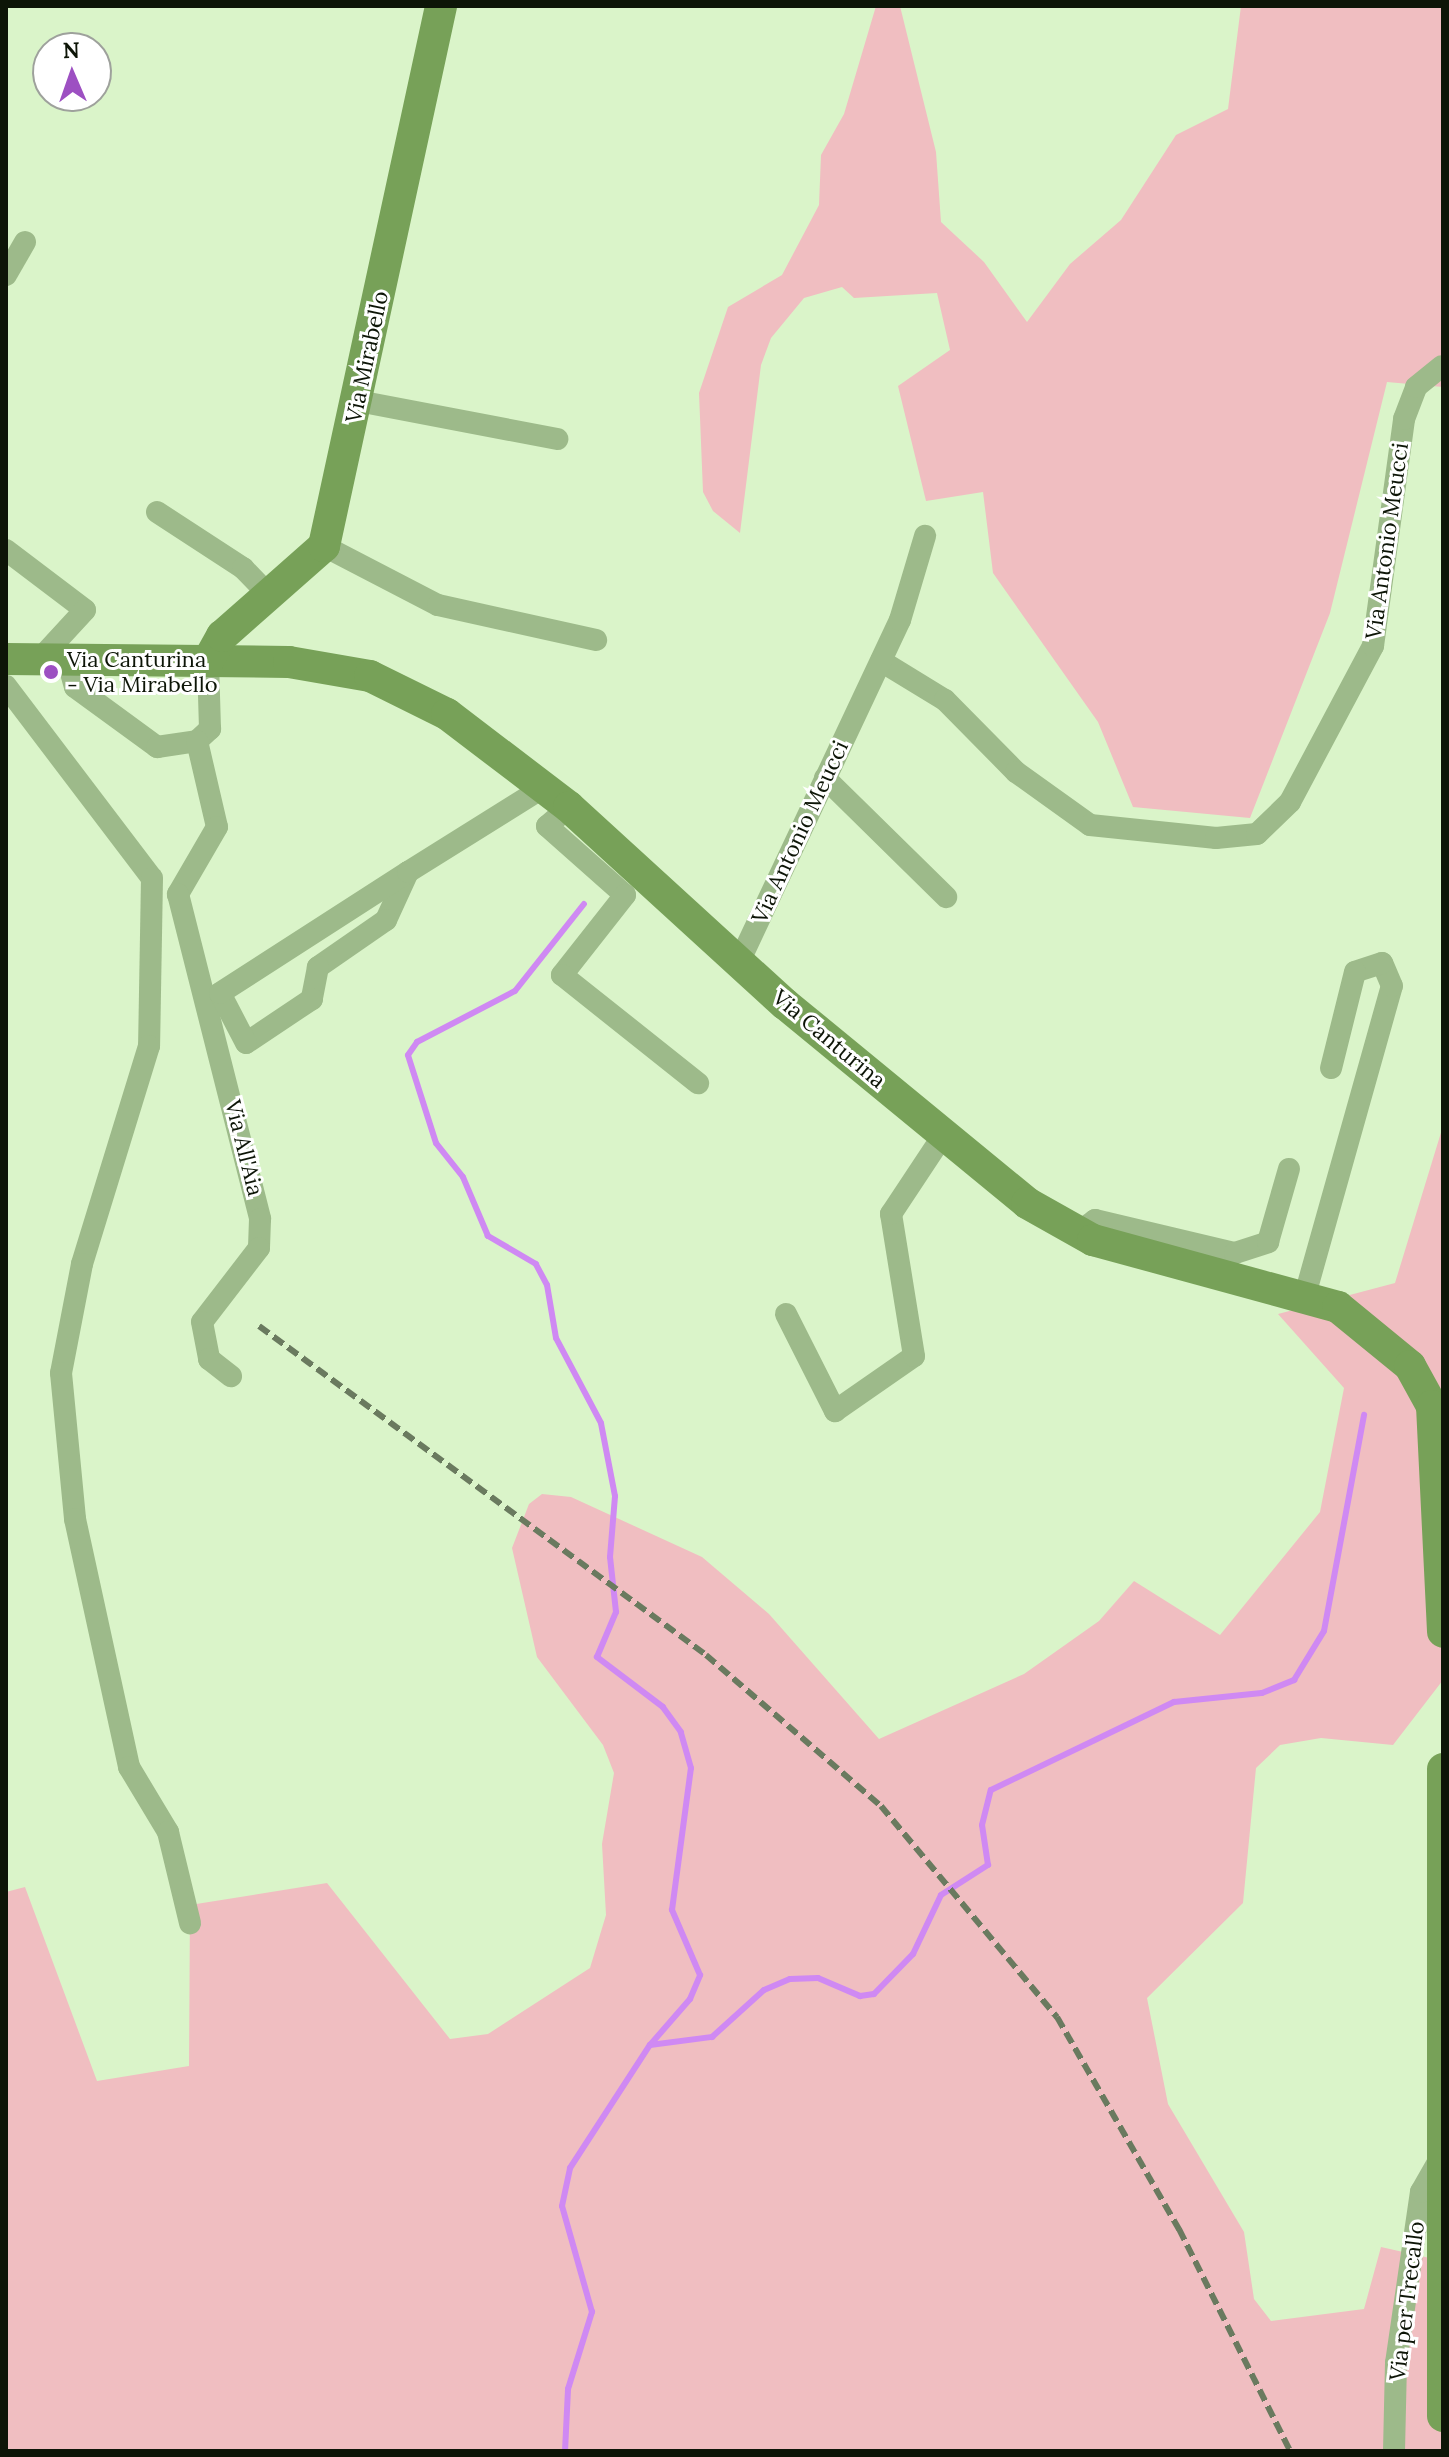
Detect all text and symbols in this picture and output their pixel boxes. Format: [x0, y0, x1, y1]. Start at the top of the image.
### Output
north arrow [32, 32, 112, 112]
text: N [62, 36, 80, 64]
street label: Via Mirabello [340, 289, 394, 425]
street label: Via Antonio Meucci [1360, 441, 1414, 641]
place label: Via Canturina - Via Mirabello [67, 646, 218, 698]
marker: Via Canturina - Via Mirabello [42, 663, 60, 681]
street label: Via Antonio Meucci [746, 736, 854, 928]
street label: Via Canturina [767, 984, 891, 1094]
street label: Via All'Aia [219, 1097, 269, 1199]
street label: Via per Trecallo [1384, 2220, 1430, 2382]

